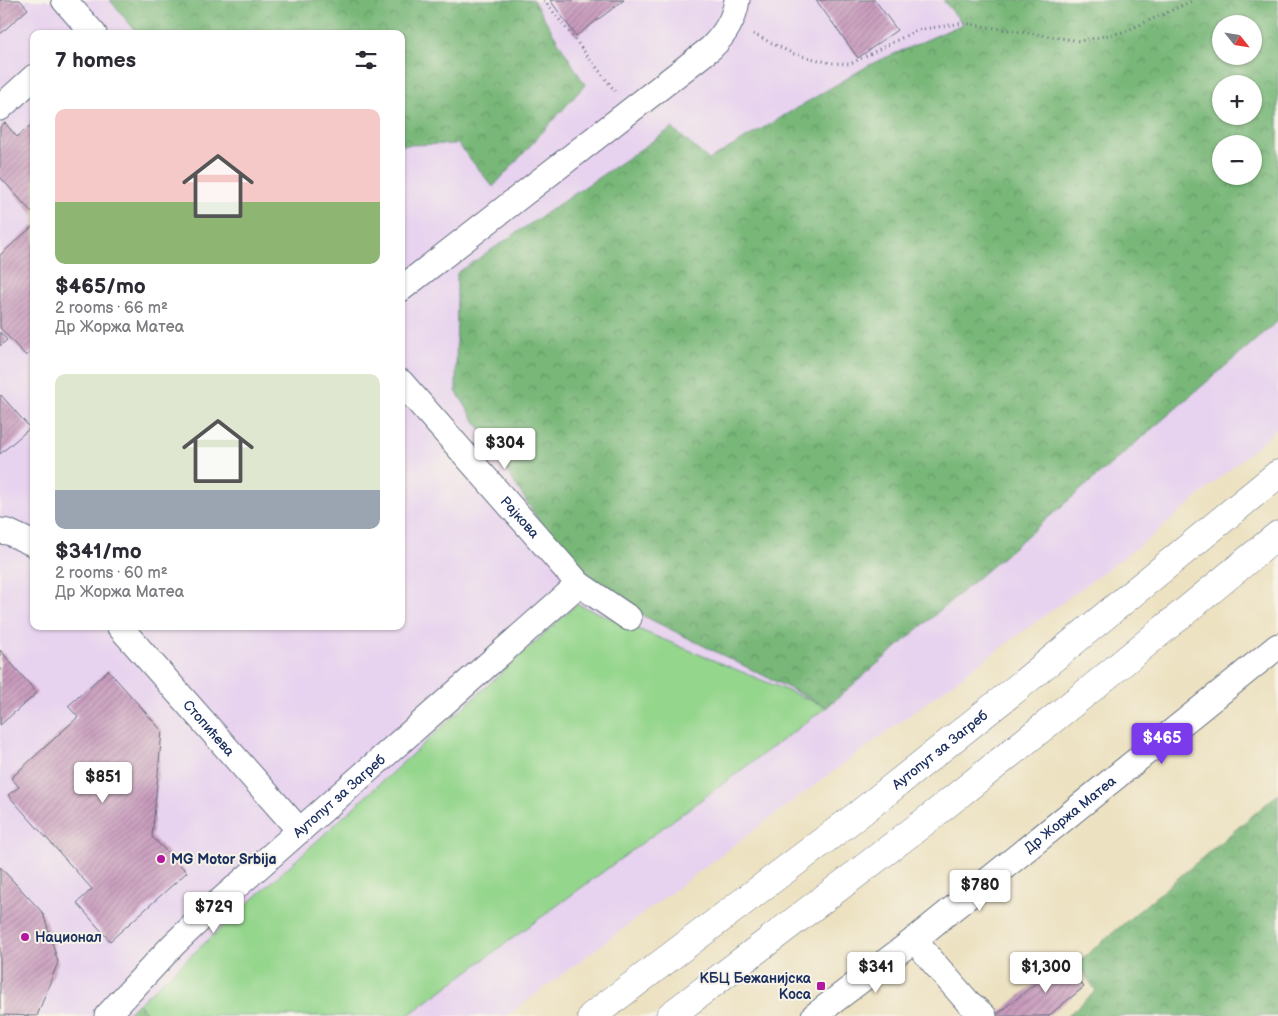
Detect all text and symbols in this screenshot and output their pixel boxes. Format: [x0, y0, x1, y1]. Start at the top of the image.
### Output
north arrow [1212, 15, 1262, 65]
map controls [1212, 15, 1262, 185]
icon: filters [352, 46, 380, 74]
text: 7 homes [55, 48, 136, 73]
button: + [1212, 75, 1262, 125]
button: − [1212, 135, 1262, 185]
icon: home [173, 141, 263, 231]
text: $465/mo [55, 274, 146, 299]
text: 2 rooms · 66 m² [55, 299, 168, 318]
text: Др Жоржа Матеа [55, 318, 184, 337]
icon: home [173, 406, 263, 496]
pin: $304 [475, 428, 535, 470]
text: $304 [485, 434, 525, 453]
street label: Рајкова [497, 493, 543, 542]
text: $341/mo [55, 539, 142, 564]
text: 2 rooms · 60 m² [55, 564, 168, 583]
text: Др Жоржа Матеа [55, 583, 184, 602]
street label: Стопићева [179, 697, 238, 760]
street label: Аутопут за Загреб [888, 707, 991, 794]
pin: $465 [1132, 722, 1192, 765]
text: $465 [1143, 729, 1181, 748]
street label: Аутопут за Загреб [289, 751, 389, 842]
pin: $851 [73, 762, 133, 804]
text: $851 [85, 768, 121, 787]
street label: Др Жоржа Матеа [1021, 772, 1120, 857]
place label: MG Motor Srbija [171, 851, 277, 868]
marker: MG Motor Srbija [155, 853, 167, 865]
pin: $780 [950, 870, 1010, 912]
text: $780 [961, 876, 999, 895]
pin: $729 [184, 892, 244, 934]
text: $729 [195, 898, 233, 917]
place label: Национал [35, 929, 102, 946]
marker: Национал [19, 931, 31, 943]
pin: $341 [846, 952, 906, 994]
pin: $1,300 [1005, 952, 1087, 994]
text: $341 [858, 958, 894, 977]
text: $1,300 [1021, 958, 1071, 977]
place label: КБЦ Бежанијска Коса [699, 970, 812, 1003]
marker: КБЦ Бежанијска Коса [815, 980, 827, 992]

